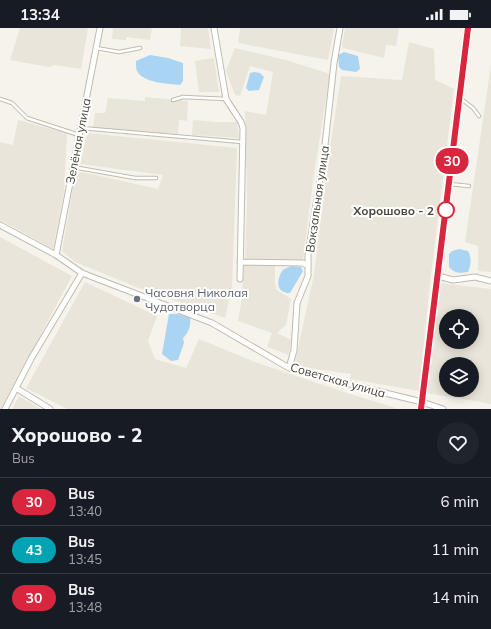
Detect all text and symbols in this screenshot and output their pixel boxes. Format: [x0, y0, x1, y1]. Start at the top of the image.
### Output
text: 13:34 [20, 5, 60, 24]
street label: Зелёная улица [62, 97, 94, 185]
street label: Вокзальная улица [302, 145, 332, 253]
line badge: 30 [434, 148, 470, 174]
text: 30 [444, 152, 460, 170]
marker: Хорошово - 2 [437, 201, 455, 219]
place label: Хорошово - 2 [352, 203, 434, 218]
place label: Часовня Николая Чудотворца [145, 285, 248, 314]
marker: Часовня Николая Чудотворца [132, 294, 142, 304]
map controls [439, 309, 479, 397]
button: locate [439, 309, 479, 349]
button: layers [439, 357, 479, 397]
street label: Советская улица [289, 359, 387, 401]
button: heart [437, 422, 479, 464]
text: Хорошово - 2 [12, 423, 142, 447]
text: Bus [12, 450, 35, 466]
text: Bus [68, 484, 95, 503]
text: 6 min [441, 492, 479, 511]
text: 30 [26, 493, 42, 511]
text: 13:40 [68, 503, 102, 519]
text: Bus [68, 532, 95, 551]
text: 11 min [432, 540, 479, 559]
text: 43 [26, 541, 42, 559]
text: 13:45 [68, 551, 102, 567]
text: Bus [68, 580, 95, 599]
text: 14 min [432, 588, 479, 607]
text: 30 [26, 589, 42, 607]
text: 13:48 [68, 599, 102, 615]

